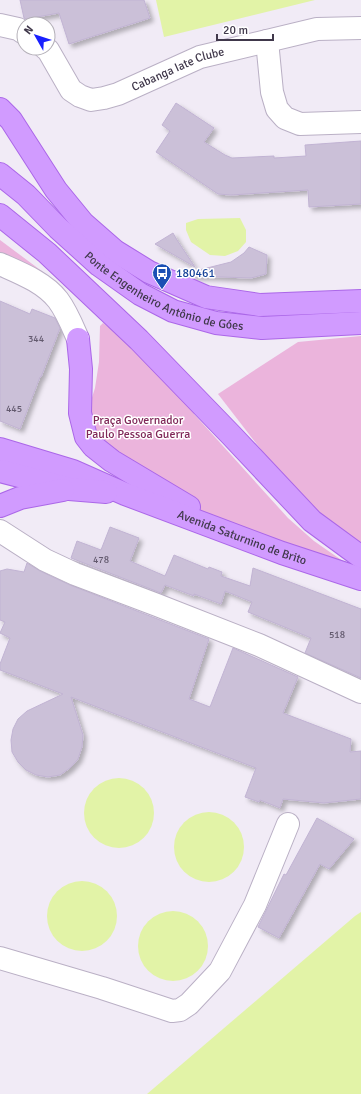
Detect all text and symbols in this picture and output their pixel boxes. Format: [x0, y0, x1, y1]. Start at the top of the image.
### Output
north arrow [16, 16, 56, 56]
scale bar [217, 16, 273, 42]
text: N [21, 23, 36, 37]
text: 20 m [223, 23, 248, 38]
street label: Cabanga Iate Clube [129, 44, 226, 95]
street label: Ponte Engenheiro Antônio de Góes [81, 249, 244, 334]
bus stop icon: 180461 [151, 262, 173, 290]
place label: 180461 [176, 266, 215, 281]
house number: 344 [28, 333, 45, 345]
house number: 445 [6, 403, 22, 415]
park label: Praça Governador Paulo Pessoa Guerra [86, 413, 190, 442]
street label: Avenida Saturnino de Brito [175, 507, 308, 569]
house number: 478 [93, 554, 109, 566]
house number: 518 [329, 629, 345, 641]

